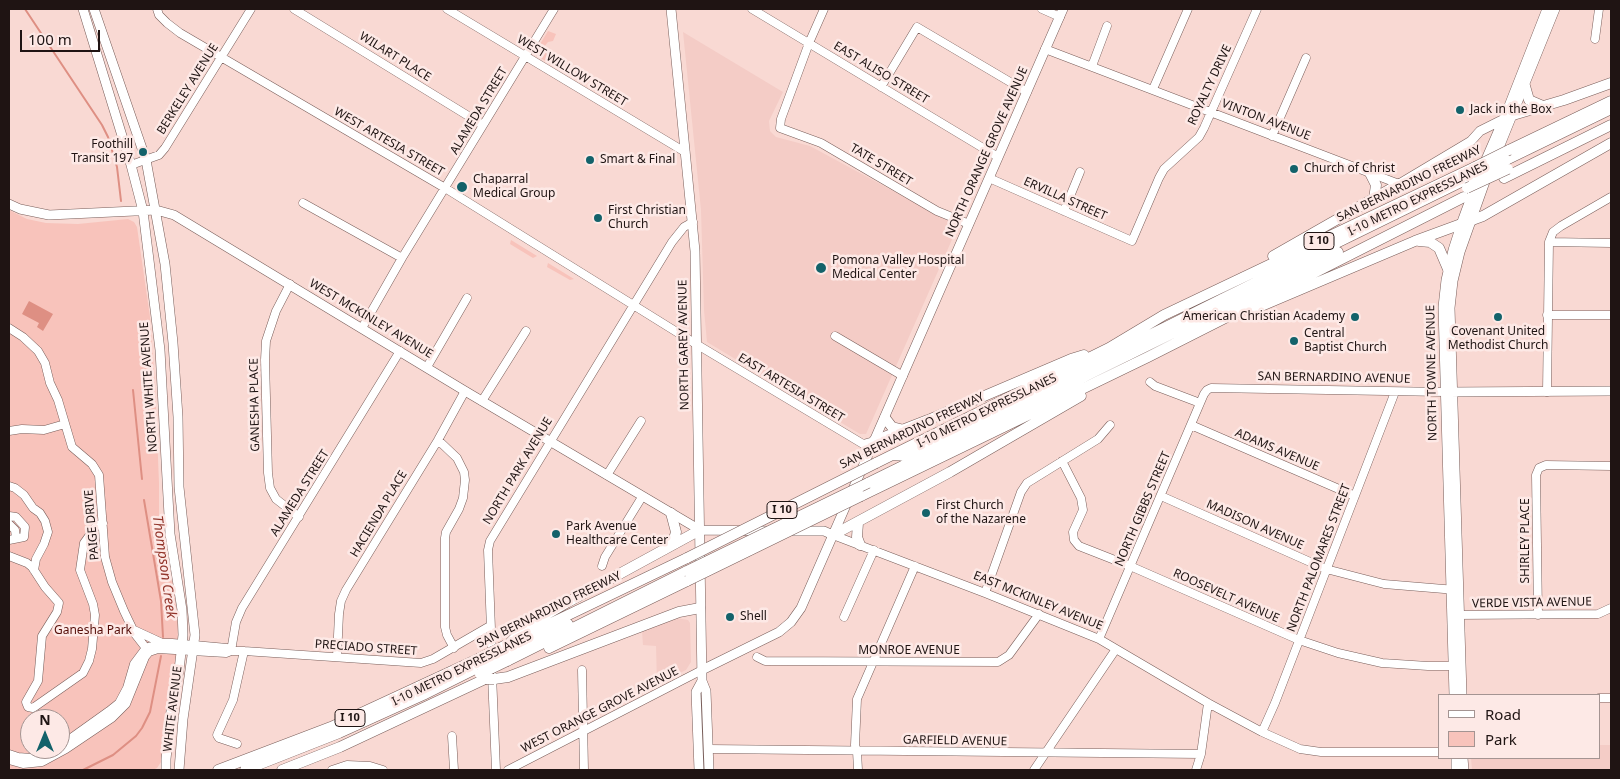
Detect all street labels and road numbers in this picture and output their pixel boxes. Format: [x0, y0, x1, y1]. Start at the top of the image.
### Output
street label: WILART PLACE [357, 29, 433, 85]
street label: WEST WILLOW STREET [514, 32, 630, 110]
street label: EAST ALISO STREET [831, 39, 931, 107]
street label: BERKELEY AVENUE [154, 41, 222, 137]
street label: ROYALTY DRIVE [1185, 42, 1235, 128]
street label: ALAMEDA STREET [447, 65, 511, 157]
street label: NORTH ORANGE GROVE AVENUE [943, 65, 1031, 239]
street label: VINTON AVENUE [1220, 96, 1312, 144]
street label: WEST ARTESIA STREET [331, 105, 447, 179]
street label: TATE STREET [847, 141, 915, 189]
street label: SAN BERNARDINO FREEWAY [1335, 143, 1483, 225]
street label: I-10 METRO EXPRESSLANES [1346, 159, 1490, 239]
street label: ERVILLA STREET [1021, 174, 1109, 224]
road number: I 10 [1304, 232, 1334, 250]
street label: WEST MCKINLEY AVENUE [307, 276, 435, 362]
street label: NORTH GAREY AVENUE [676, 280, 692, 410]
street label: NORTH TOWNE AVENUE [1424, 305, 1440, 441]
street label: NORTH WHITE AVENUE [137, 321, 161, 453]
street label: EAST ARTESIA STREET [735, 351, 847, 425]
street label: GANESHA PLACE [247, 358, 263, 452]
street label: SAN BERNARDINO AVENUE [1258, 369, 1410, 387]
street label: I-10 METRO EXPRESSLANES [915, 371, 1059, 451]
street label: SAN BERNARDINO FREEWAY [838, 390, 986, 472]
street label: NORTH PARK AVENUE [480, 415, 556, 527]
street label: ADAMS AVENUE [1233, 426, 1321, 474]
street label: ALAMEDA STREET [268, 447, 332, 539]
street label: NORTH GIBBS STREET [1112, 449, 1174, 569]
street label: HACIENDA PLACE [348, 468, 410, 560]
street label: NORTH PALOMARES STREET [1284, 482, 1354, 634]
street label: PAIGE DRIVE [82, 489, 102, 561]
street label: MADISON AVENUE [1204, 497, 1306, 553]
street label: SHIRLEY PLACE [1519, 498, 1533, 584]
road number: I 10 [767, 502, 797, 518]
street label: ROOSEVELT AVENUE [1171, 566, 1281, 626]
street label: EAST MCKINLEY AVENUE [971, 568, 1105, 634]
street label: SAN BERNARDINO FREEWAY [475, 569, 623, 651]
street label: VERDE VISTA AVENUE [1472, 595, 1592, 611]
street label: I-10 METRO EXPRESSLANES [390, 629, 534, 709]
street label: PRECIADO STREET [314, 637, 418, 659]
street label: MONROE AVENUE [858, 644, 960, 658]
street label: WEST ORANGE GROVE AVENUE [519, 664, 681, 756]
street label: WHITE AVENUE [161, 665, 185, 753]
road number: I 10 [335, 710, 365, 726]
street label: GARFIELD AVENUE [903, 733, 1007, 749]

